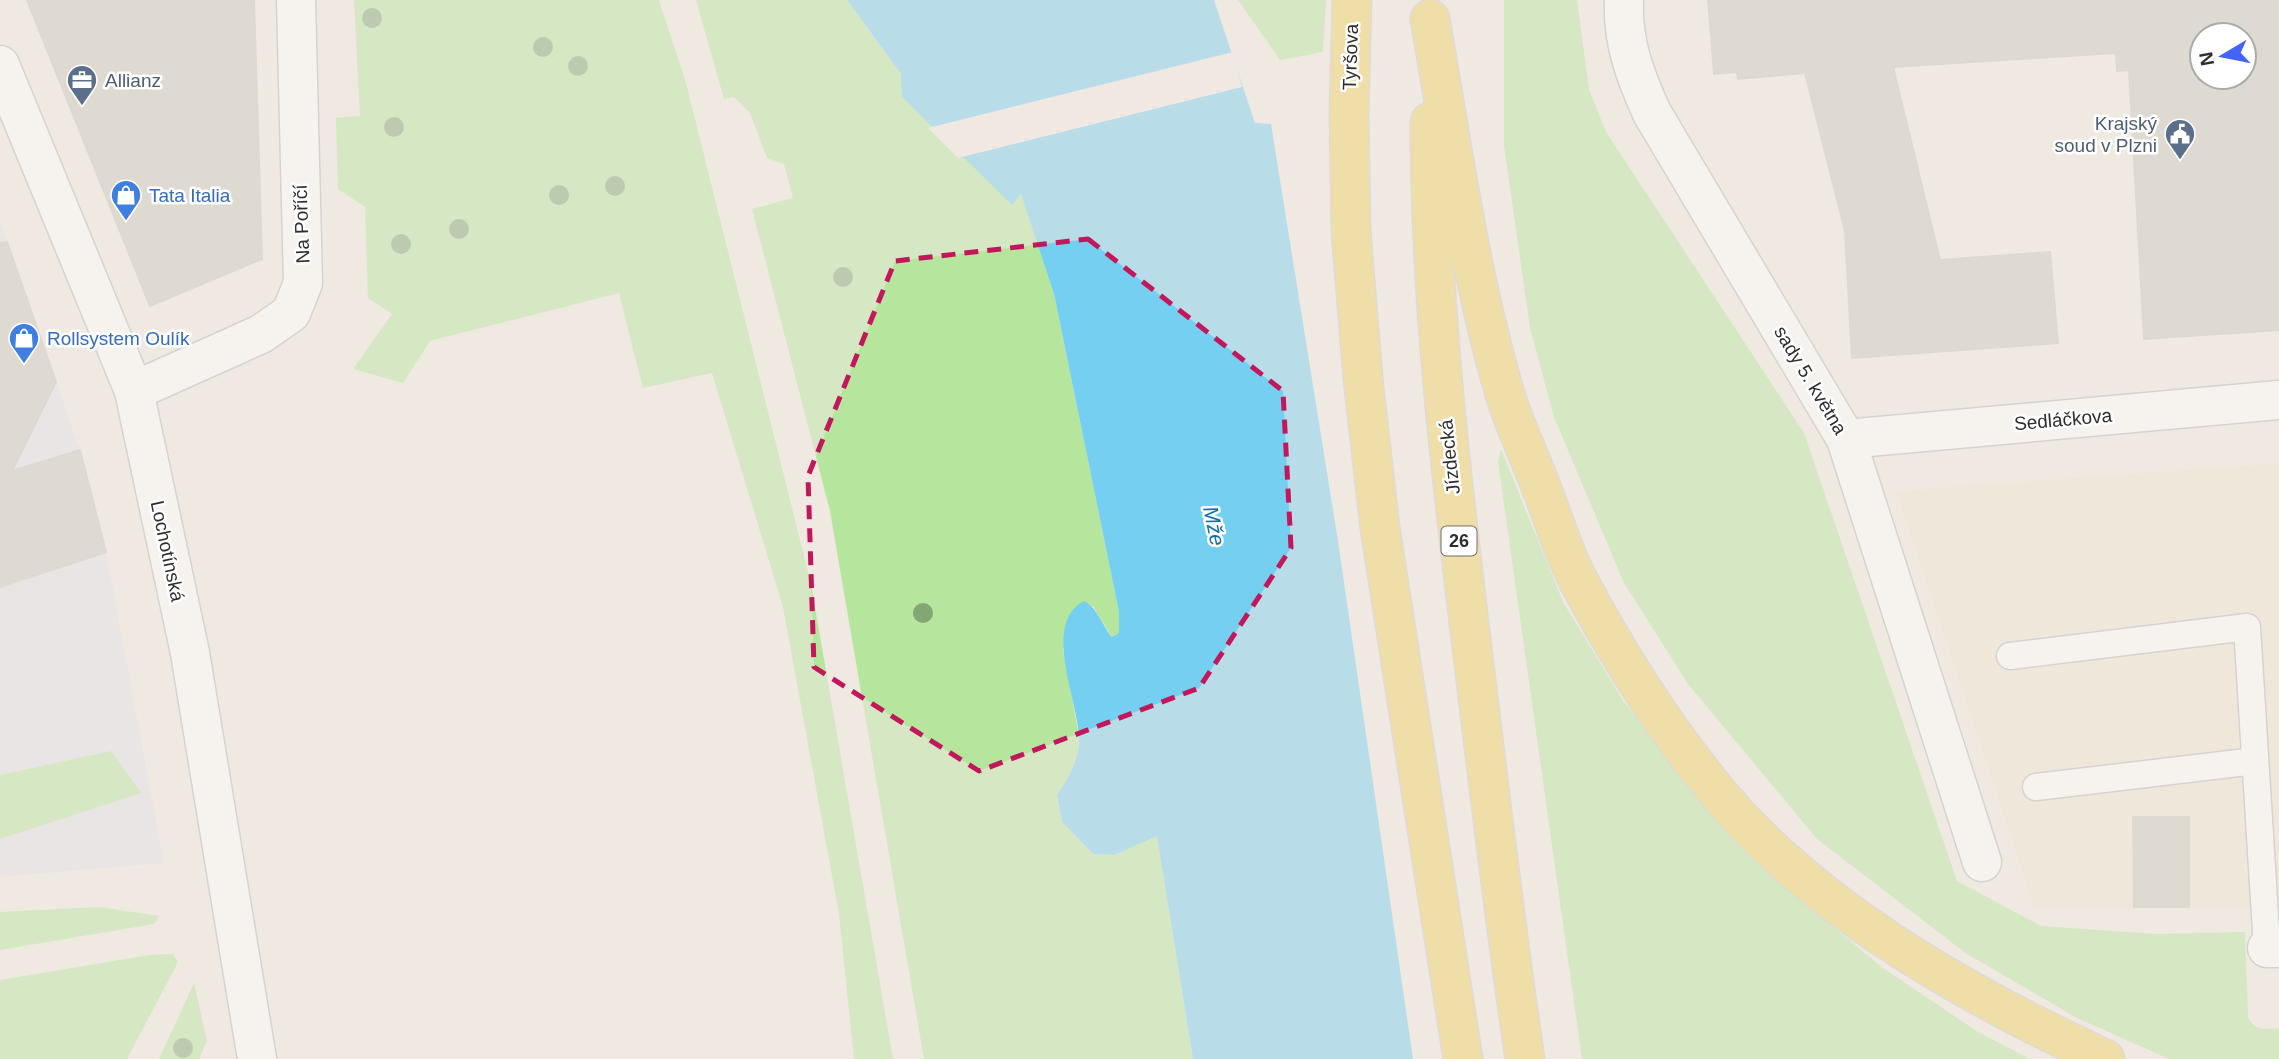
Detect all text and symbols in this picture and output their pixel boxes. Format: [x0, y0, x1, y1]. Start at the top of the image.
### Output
north arrow [2188, 21, 2258, 91]
street label: Tyršova [1339, 23, 1362, 91]
text: N [2195, 50, 2218, 67]
office icon: Allianz [65, 63, 99, 107]
place label: Allianz [105, 70, 161, 91]
place label: Krajský soud v Plzni [2055, 113, 2157, 156]
public building icon: Krajský soud v Plzni [2163, 117, 2197, 161]
shop icon: Tata Italia [109, 178, 143, 222]
street label: Na Poříčí [290, 183, 313, 264]
place label: Tata Italia [149, 185, 231, 206]
shop icon: Rollsystem Oulík [7, 321, 41, 365]
street label: sady 5. května [1770, 322, 1851, 439]
place label: Rollsystem Oulík [47, 328, 190, 349]
street label: Sedláčkova [2013, 405, 2113, 434]
street label: Jízdecká [1435, 418, 1464, 495]
street label: Lochotínská [147, 499, 189, 604]
water label: Mže [1199, 504, 1230, 548]
road number: 26 [1442, 526, 1476, 556]

